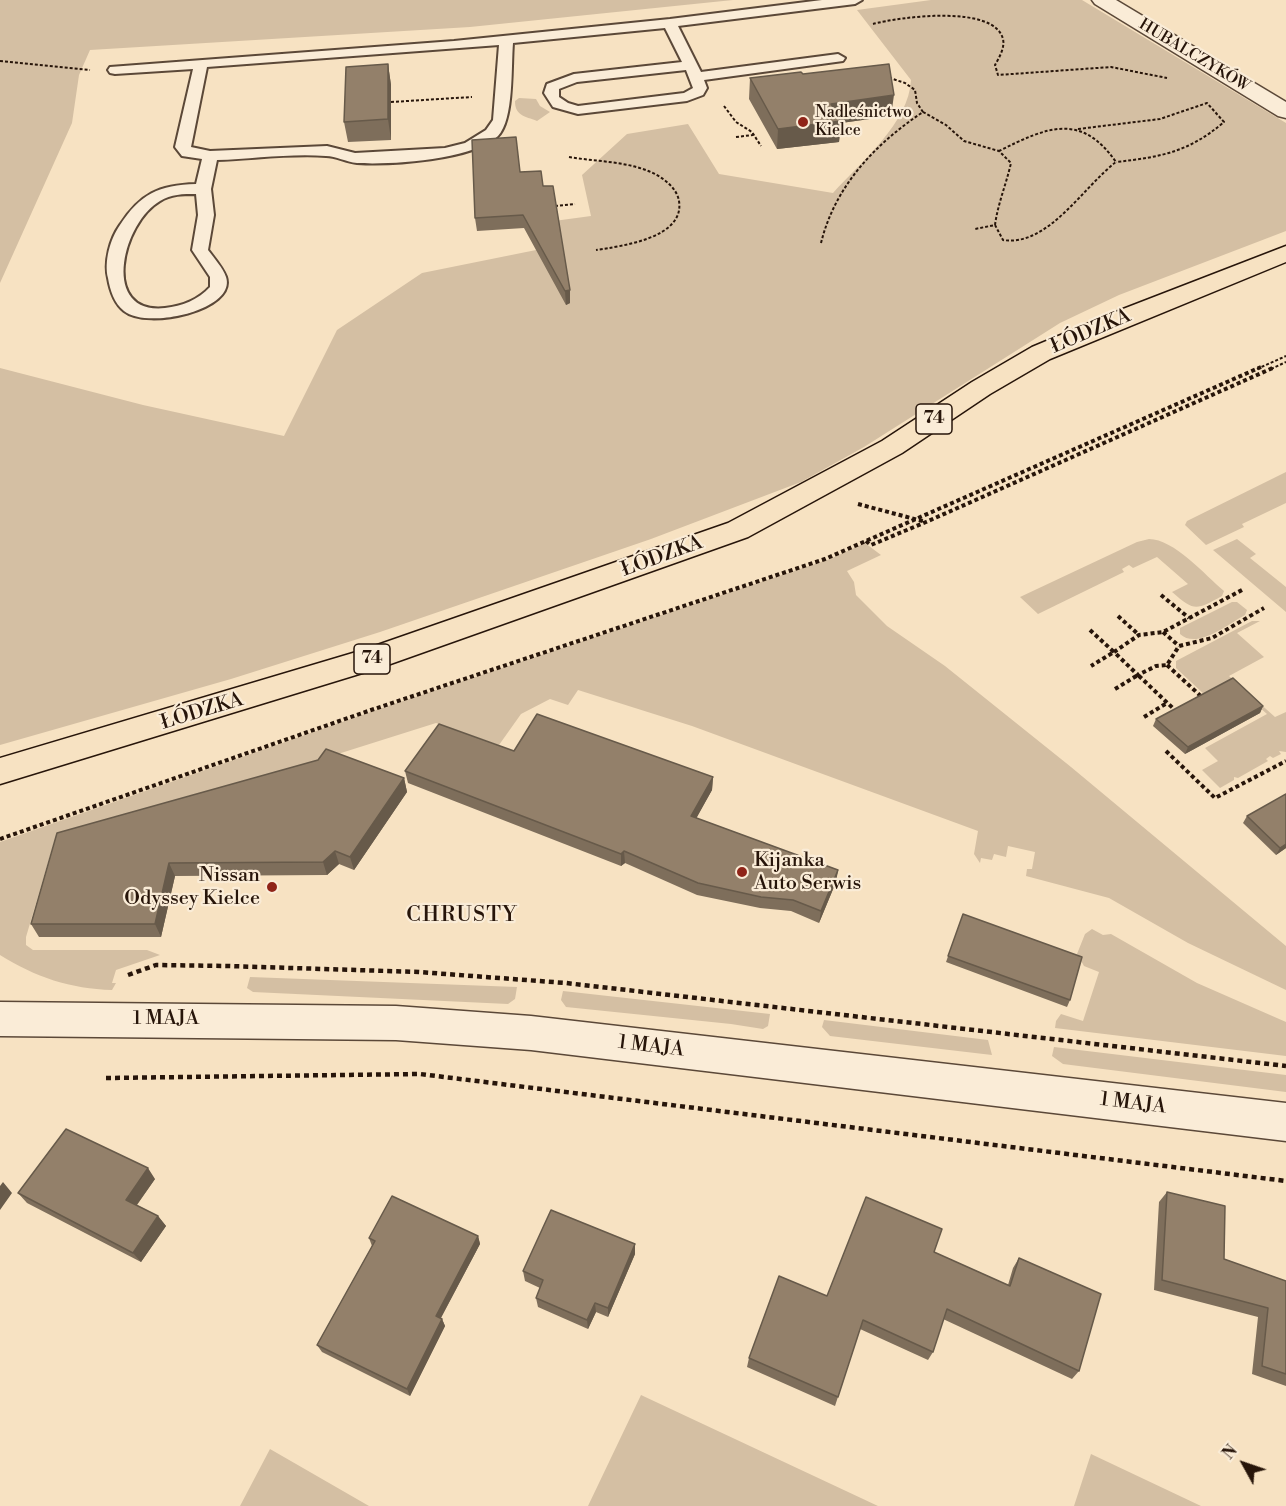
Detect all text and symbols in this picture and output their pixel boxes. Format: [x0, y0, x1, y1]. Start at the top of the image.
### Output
street label: HUBALCZYKÓW [1135, 15, 1253, 97]
place label: Nadleśnictwo Kielce [815, 103, 912, 141]
marker: Nadleśnictwo Kielce [796, 115, 810, 129]
street label: ŁÓDZKA [1047, 304, 1135, 360]
road number: 74 [916, 404, 952, 434]
street label: ŁÓDZKA [618, 531, 706, 583]
road number: 74 [354, 644, 390, 674]
street label: ŁÓDZKA [158, 688, 246, 736]
place label: Kijanka Auto Serwis [754, 849, 861, 896]
place label: Nissan Odyssey Kielce [124, 864, 260, 911]
marker: Kijanka Auto Serwis [735, 865, 749, 879]
marker: Nissan Odyssey Kielce [265, 880, 279, 894]
district label: CHRUSTY [406, 903, 518, 929]
street label: 1 MAJA [133, 1007, 199, 1031]
street label: 1 MAJA [617, 1031, 685, 1063]
street label: 1 MAJA [1099, 1088, 1167, 1120]
north arrow [1214, 1434, 1274, 1494]
text: N [1218, 1441, 1242, 1464]

